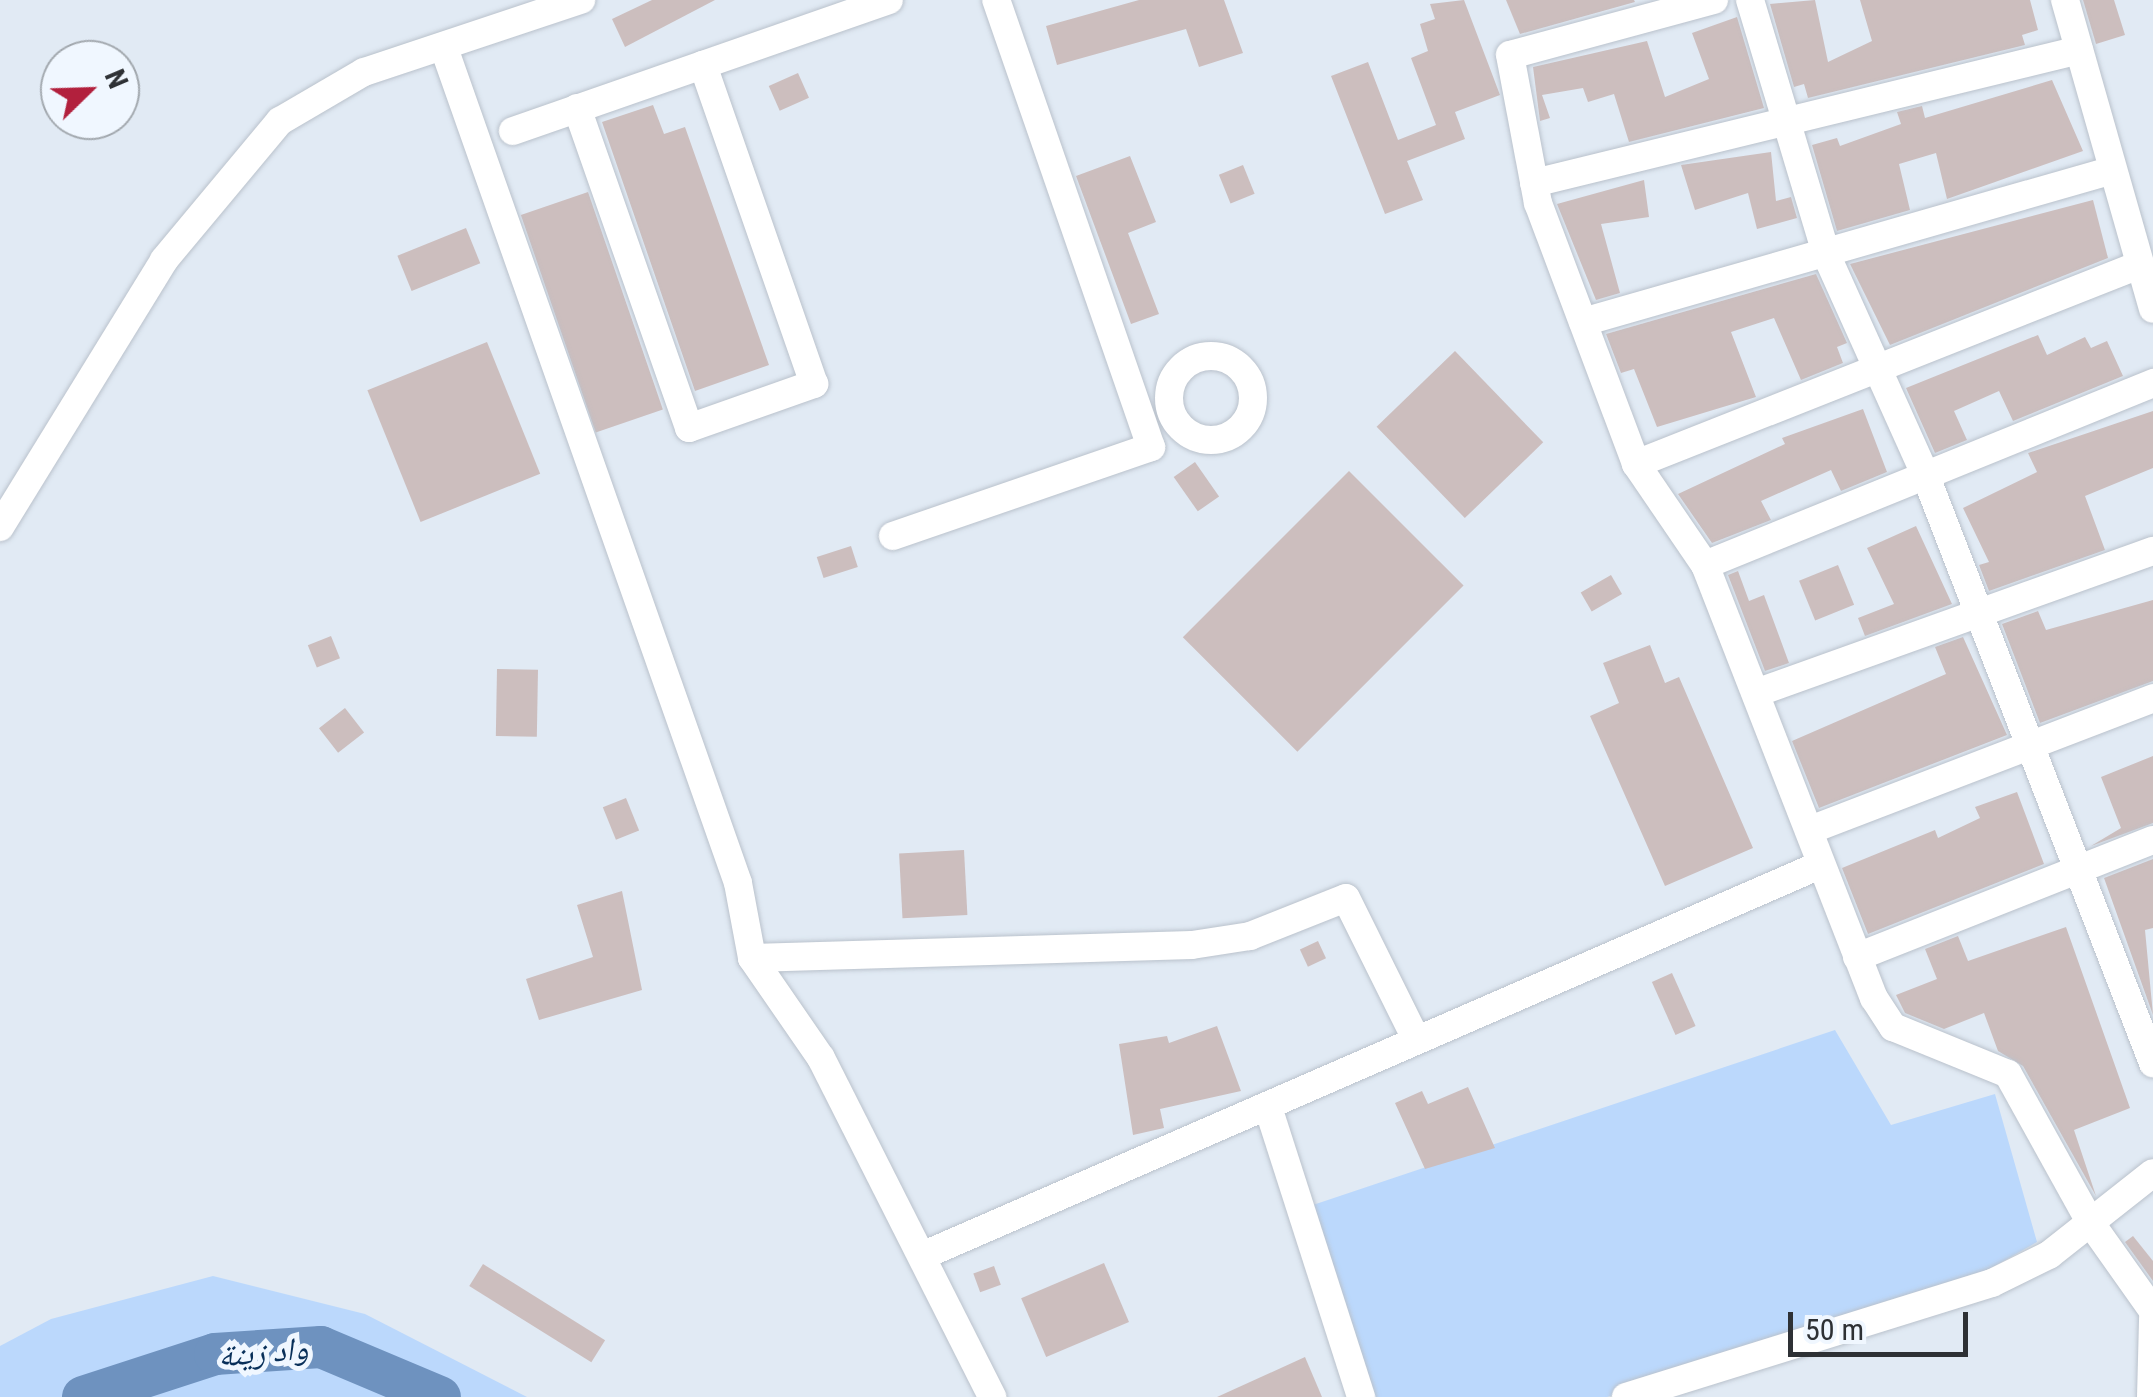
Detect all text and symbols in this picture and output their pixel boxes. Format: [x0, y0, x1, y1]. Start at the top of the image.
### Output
north arrow [40, 40, 140, 140]
text: N [98, 65, 135, 93]
scale bar [1793, 1292, 1973, 1354]
text: 50 m [1805, 1312, 1864, 1347]
water label: واد زينة [216, 1329, 310, 1375]

